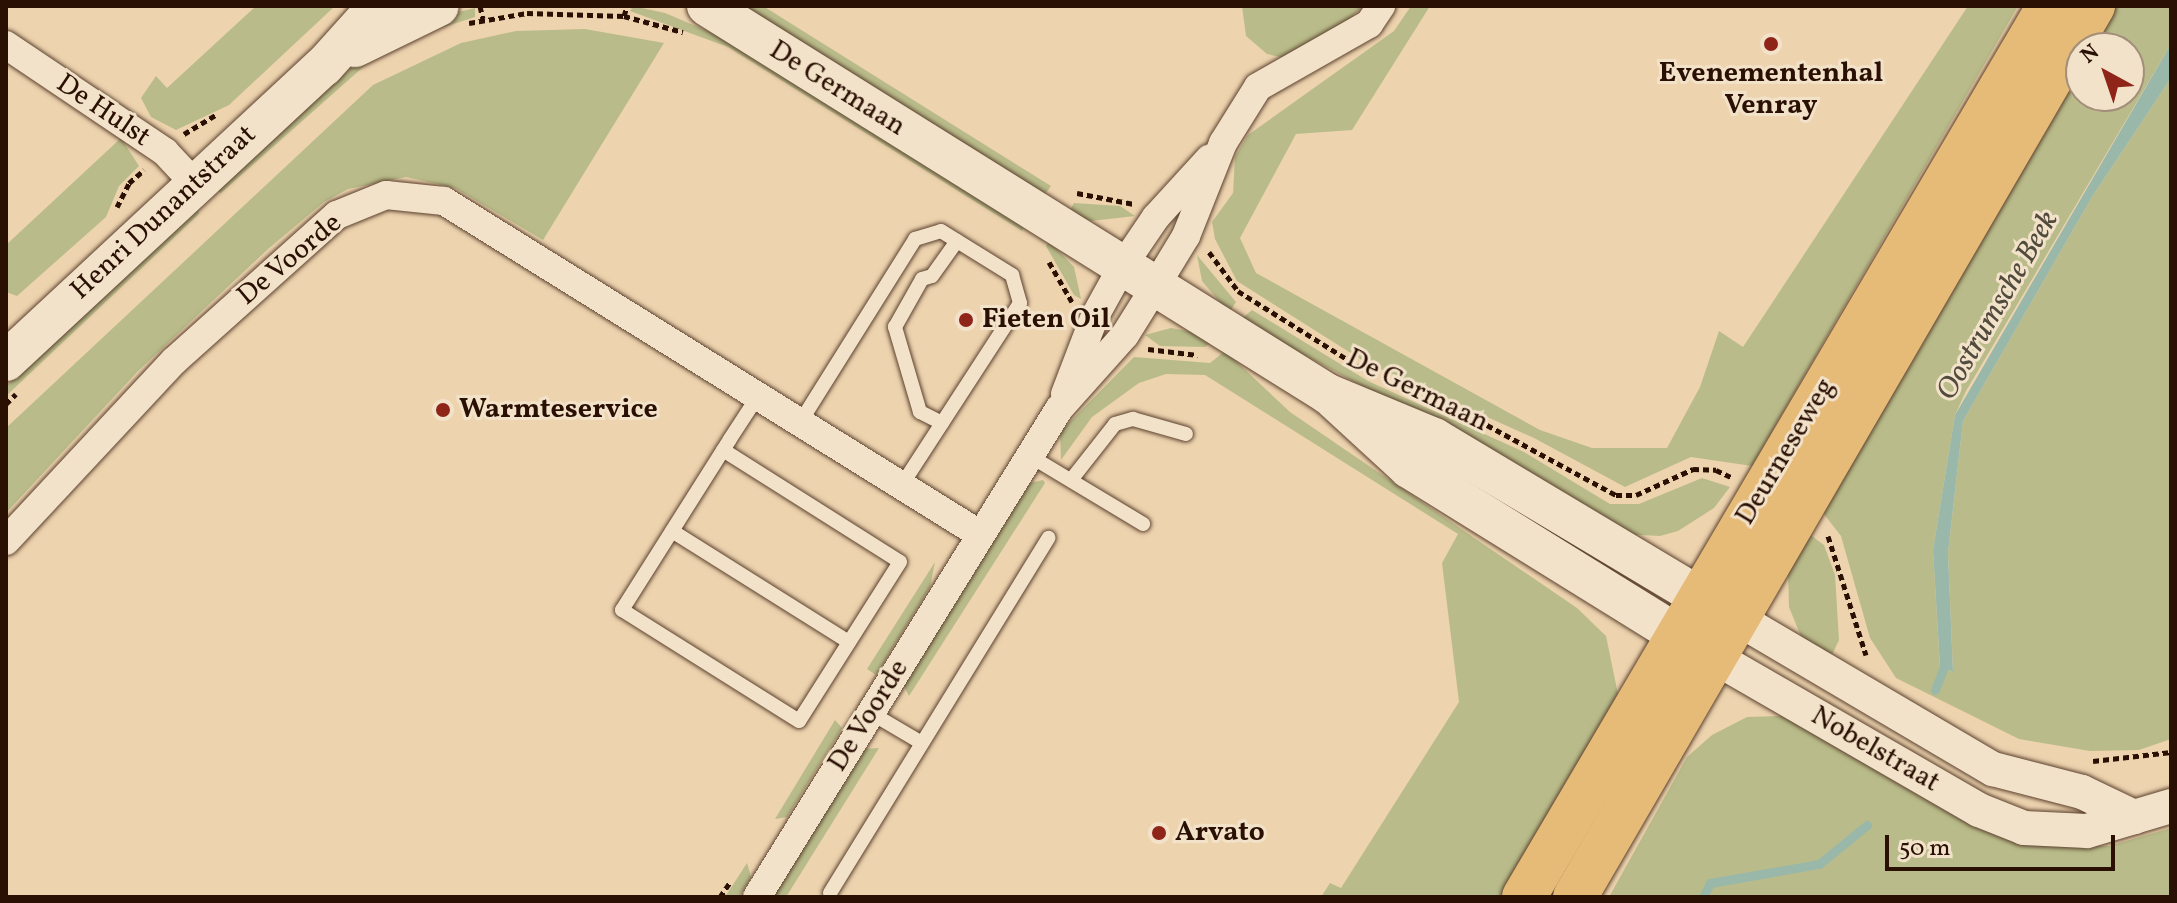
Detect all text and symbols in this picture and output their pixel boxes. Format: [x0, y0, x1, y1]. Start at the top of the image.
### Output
north arrow [2065, 32, 2145, 112]
street label: De Germaan [763, 34, 911, 144]
marker: Evenementenhal Venray [1762, 35, 1780, 53]
text: N [2074, 38, 2107, 72]
place label: Evenementenhal Venray [1659, 57, 1883, 123]
street label: De Hulst [50, 67, 156, 155]
street label: Henri Dunantstraat [64, 118, 264, 308]
water label: Oostrumsche Beek [1929, 205, 2067, 407]
street label: De Voorde [231, 206, 349, 314]
place label: Fieten Oil [982, 303, 1110, 337]
marker: Fieten Oil [957, 311, 975, 329]
street label: De Germaan [1340, 342, 1494, 440]
street label: Deurneseweg [1729, 373, 1843, 531]
place label: Warmteservice [459, 393, 658, 427]
marker: Warmteservice [434, 401, 452, 419]
street label: De Voorde [821, 653, 917, 779]
street label: Nobelstraat [1805, 700, 1945, 800]
place label: Arvato [1175, 816, 1265, 850]
scale bar [1889, 819, 2119, 869]
marker: Arvato [1150, 824, 1168, 842]
text: 50 m [1899, 832, 1951, 866]

